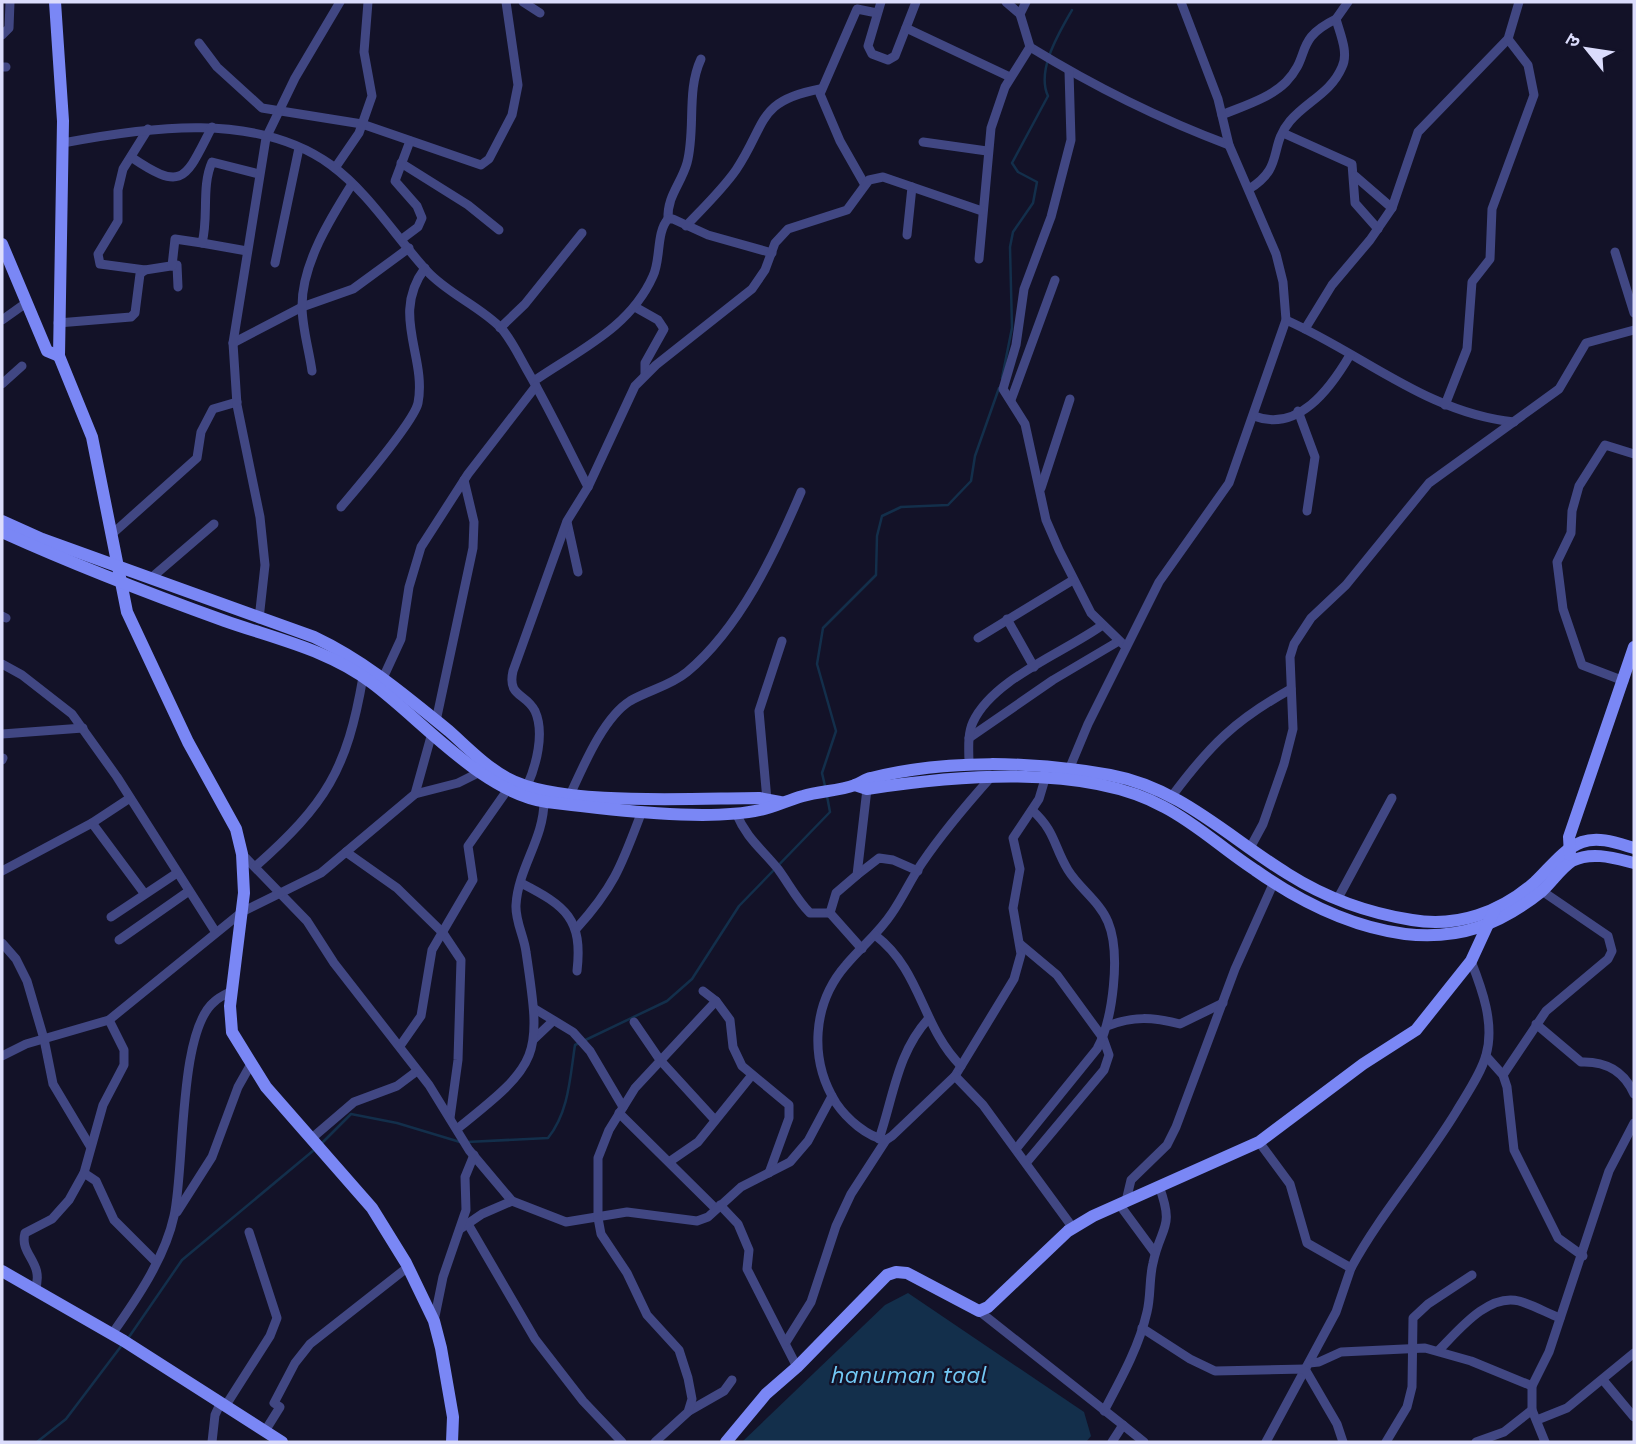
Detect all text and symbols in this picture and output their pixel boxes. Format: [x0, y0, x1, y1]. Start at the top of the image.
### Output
north arrow [1552, 14, 1622, 84]
text: उ [1560, 29, 1586, 51]
water label: hanuman taal [831, 1362, 987, 1389]

